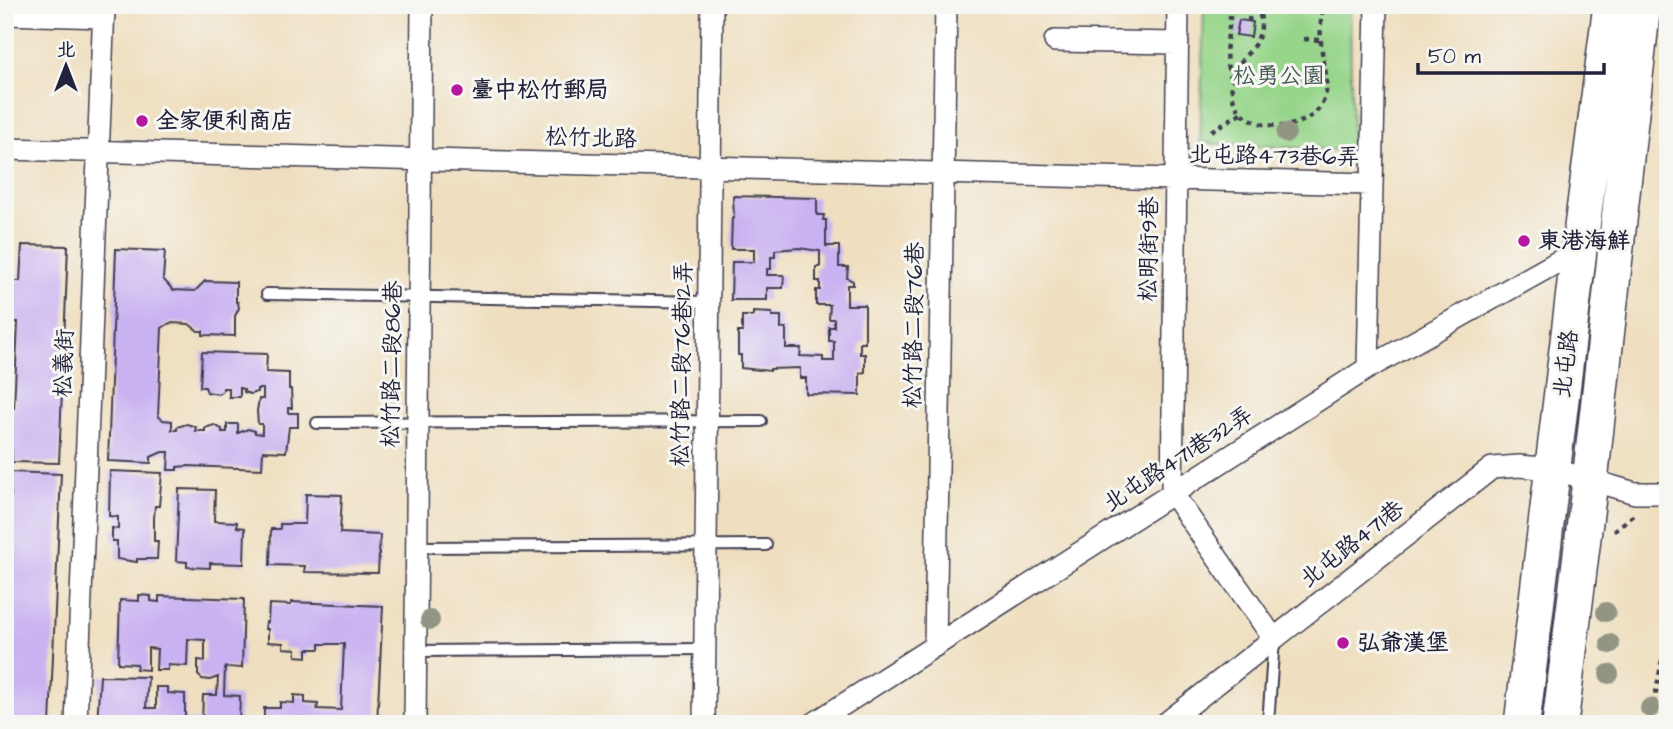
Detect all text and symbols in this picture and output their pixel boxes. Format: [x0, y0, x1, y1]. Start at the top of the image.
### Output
north arrow [32, 32, 102, 102]
scale bar [1418, 32, 1603, 76]
text: 北 [56, 37, 76, 64]
text: 50 m [1428, 42, 1482, 71]
park label: 松勇公園 [1233, 60, 1325, 92]
place label: 臺中松竹郵局 [471, 74, 609, 106]
marker: 臺中松竹郵局 [449, 82, 465, 98]
place label: 全家便利商店 [156, 105, 294, 137]
marker: 全家便利商店 [134, 113, 150, 129]
street label: 松竹北路 [544, 120, 638, 156]
street label: 北屯路473巷6弄 [1188, 139, 1360, 173]
street label: 松明街9巷 [1132, 195, 1166, 302]
place label: 東港海鮮 [1538, 225, 1630, 257]
marker: 東港海鮮 [1516, 233, 1532, 249]
street label: 松竹路二段76巷 [897, 240, 931, 409]
street label: 松竹路二段76巷12弄 [664, 261, 700, 467]
street label: 松竹路二段86巷 [375, 279, 409, 448]
street label: 松義街 [47, 328, 81, 398]
street label: 北屯路 [1546, 328, 1586, 400]
street label: 北屯路471巷32弄 [1097, 399, 1259, 519]
street label: 北屯路471巷 [1293, 492, 1412, 595]
place label: 弘爺漢堡 [1357, 627, 1449, 659]
marker: 弘爺漢堡 [1335, 635, 1351, 651]

